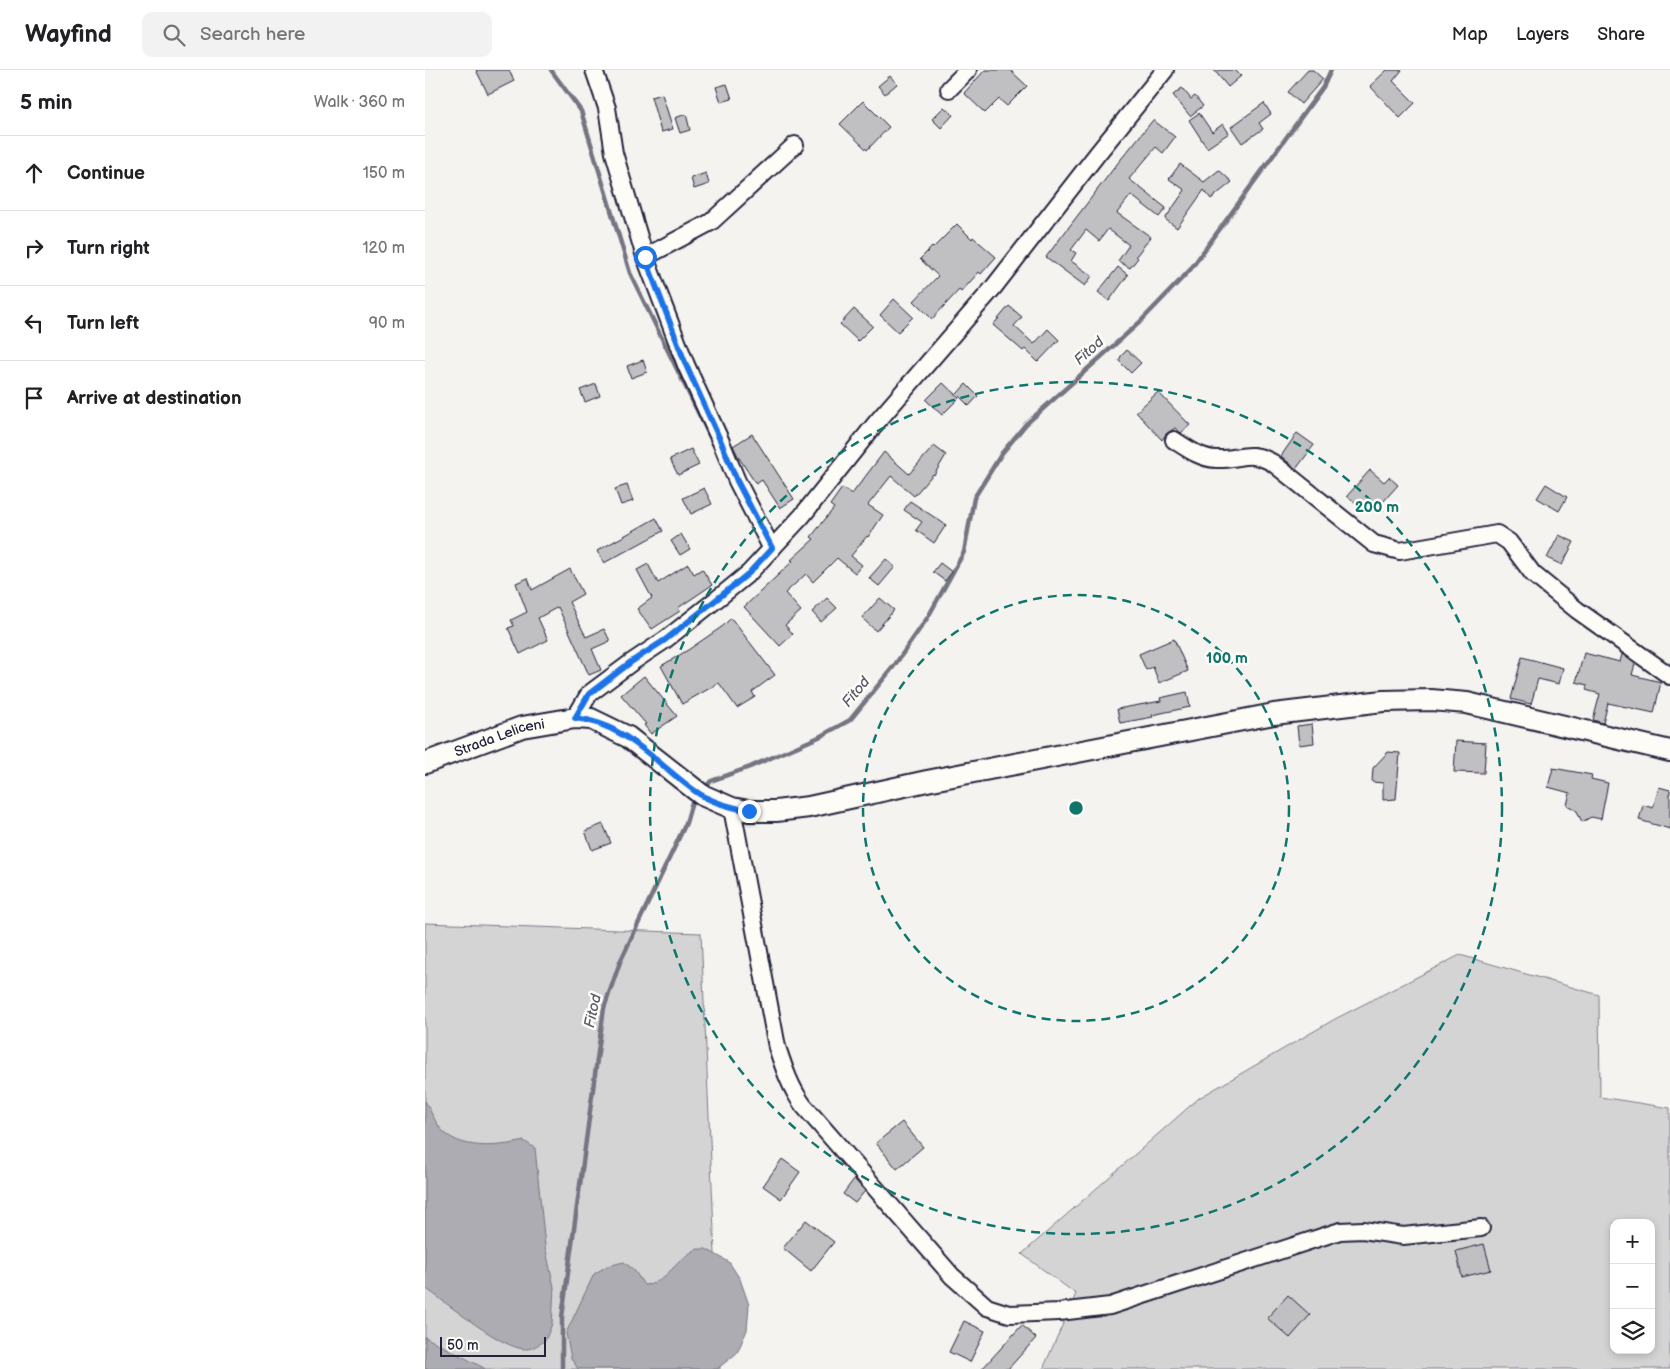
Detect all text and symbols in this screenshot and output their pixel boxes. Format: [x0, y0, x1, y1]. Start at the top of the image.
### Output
search box [142, 12, 492, 57]
text: Wayfind [25, 20, 112, 49]
icon: search [160, 21, 188, 49]
text: Search here [200, 23, 305, 46]
text: Map [1452, 24, 1488, 45]
text: Layers [1516, 24, 1569, 45]
text: Share [1597, 24, 1645, 45]
text: 5 min [20, 90, 73, 115]
text: Walk · 360 m [314, 93, 405, 112]
icon: ahead [20, 159, 48, 187]
text: Continue [67, 162, 145, 185]
text: 150 m [363, 164, 405, 183]
icon: right [20, 234, 48, 262]
text: Turn right [67, 237, 150, 260]
text: 120 m [362, 239, 405, 258]
route start [634, 246, 657, 269]
icon: left [20, 309, 48, 337]
text: Turn left [67, 312, 139, 335]
text: 90 m [369, 314, 405, 333]
water label: Fitod [1070, 332, 1108, 369]
icon: arrive [20, 384, 48, 412]
text: Arrive at destination [67, 387, 242, 410]
text: 200 m [1355, 498, 1399, 517]
text: 100 m [1206, 649, 1248, 668]
water label: Fitod [838, 673, 874, 711]
street label: Strada Leliceni [452, 715, 546, 760]
centre of rings [1067, 799, 1085, 817]
route end [738, 800, 761, 823]
water label: Fitod [580, 992, 606, 1030]
map controls [1610, 1219, 1655, 1354]
button: + [1610, 1219, 1655, 1264]
button: − [1610, 1264, 1655, 1309]
button: layers [1610, 1309, 1655, 1354]
scale bar [440, 1334, 546, 1357]
text: 50 m [447, 1337, 479, 1354]

